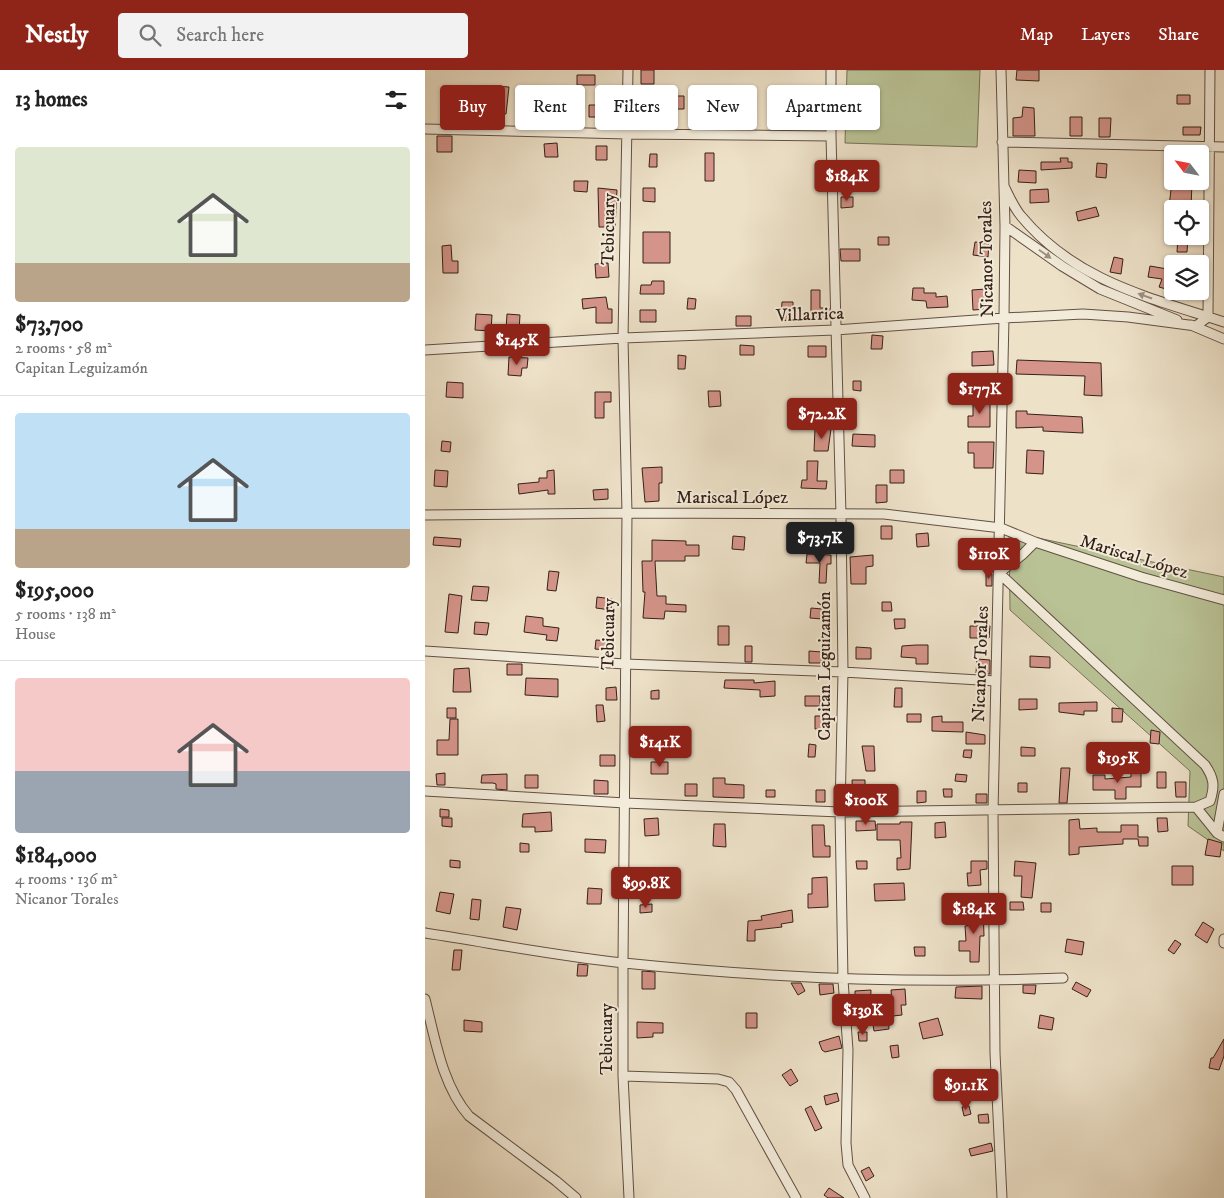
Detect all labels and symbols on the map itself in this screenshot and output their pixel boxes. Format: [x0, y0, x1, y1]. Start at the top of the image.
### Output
north arrow [1164, 145, 1209, 190]
pin: $184K [812, 160, 882, 202]
street label: Tebicuary [597, 193, 621, 265]
street label: Nicanor Torales [975, 201, 999, 317]
one-way arrow [1038, 249, 1051, 259]
one-way arrow [1137, 291, 1152, 299]
street label: Villarrica [775, 303, 845, 327]
pin: $145K [482, 324, 552, 366]
pin: $177K [945, 372, 1015, 415]
pin: $72.2K [781, 398, 863, 440]
street label: Mariscal López [676, 487, 788, 509]
pin: $73.7K [779, 522, 861, 564]
street label: Mariscal López [1077, 530, 1191, 584]
pin: $110K [954, 538, 1024, 580]
street label: Capitan Leguizamón [814, 591, 836, 741]
street label: Tebicuary [597, 598, 621, 670]
street label: Nicanor Torales [968, 605, 994, 723]
pin: $141K [625, 726, 695, 768]
pin: $195K [1083, 742, 1153, 784]
pin: $100K [831, 784, 901, 826]
pin: $99.8K [605, 866, 687, 909]
pin: $184K [939, 892, 1009, 935]
pin: $139K [828, 994, 898, 1036]
street label: Tebicuary [596, 1003, 618, 1075]
pin: $91.1K [925, 1068, 1007, 1111]

